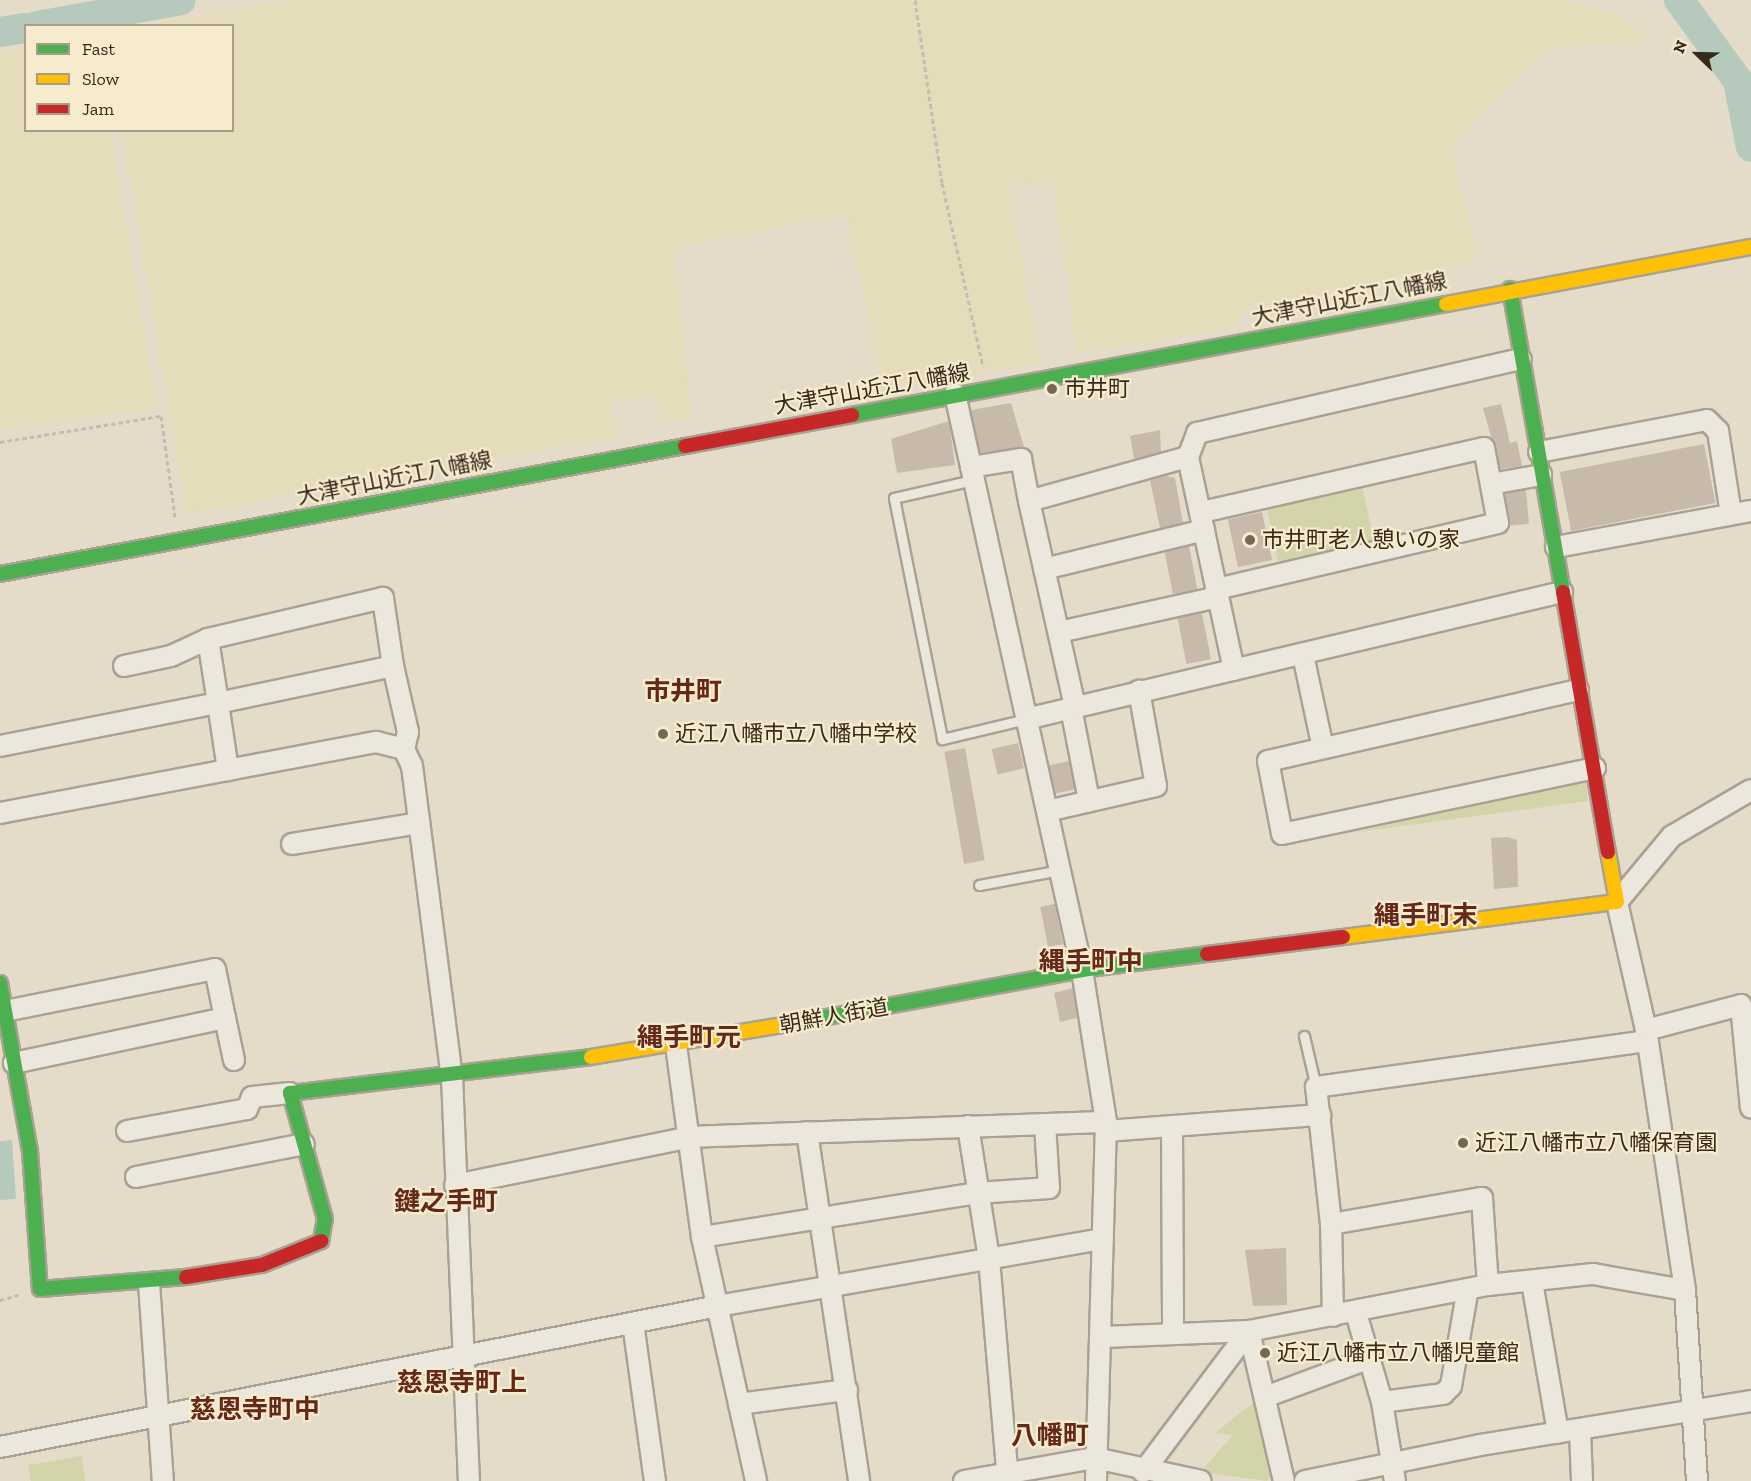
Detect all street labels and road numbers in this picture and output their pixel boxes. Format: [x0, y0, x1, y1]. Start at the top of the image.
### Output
street label: 大津守山近江八幡線 [1249, 267, 1449, 331]
street label: 大津守山近江八幡線 [772, 359, 972, 419]
street label: 大津守山近江八幡線 [294, 446, 494, 510]
street label: 朝鮮人街道 [778, 993, 890, 1039]

